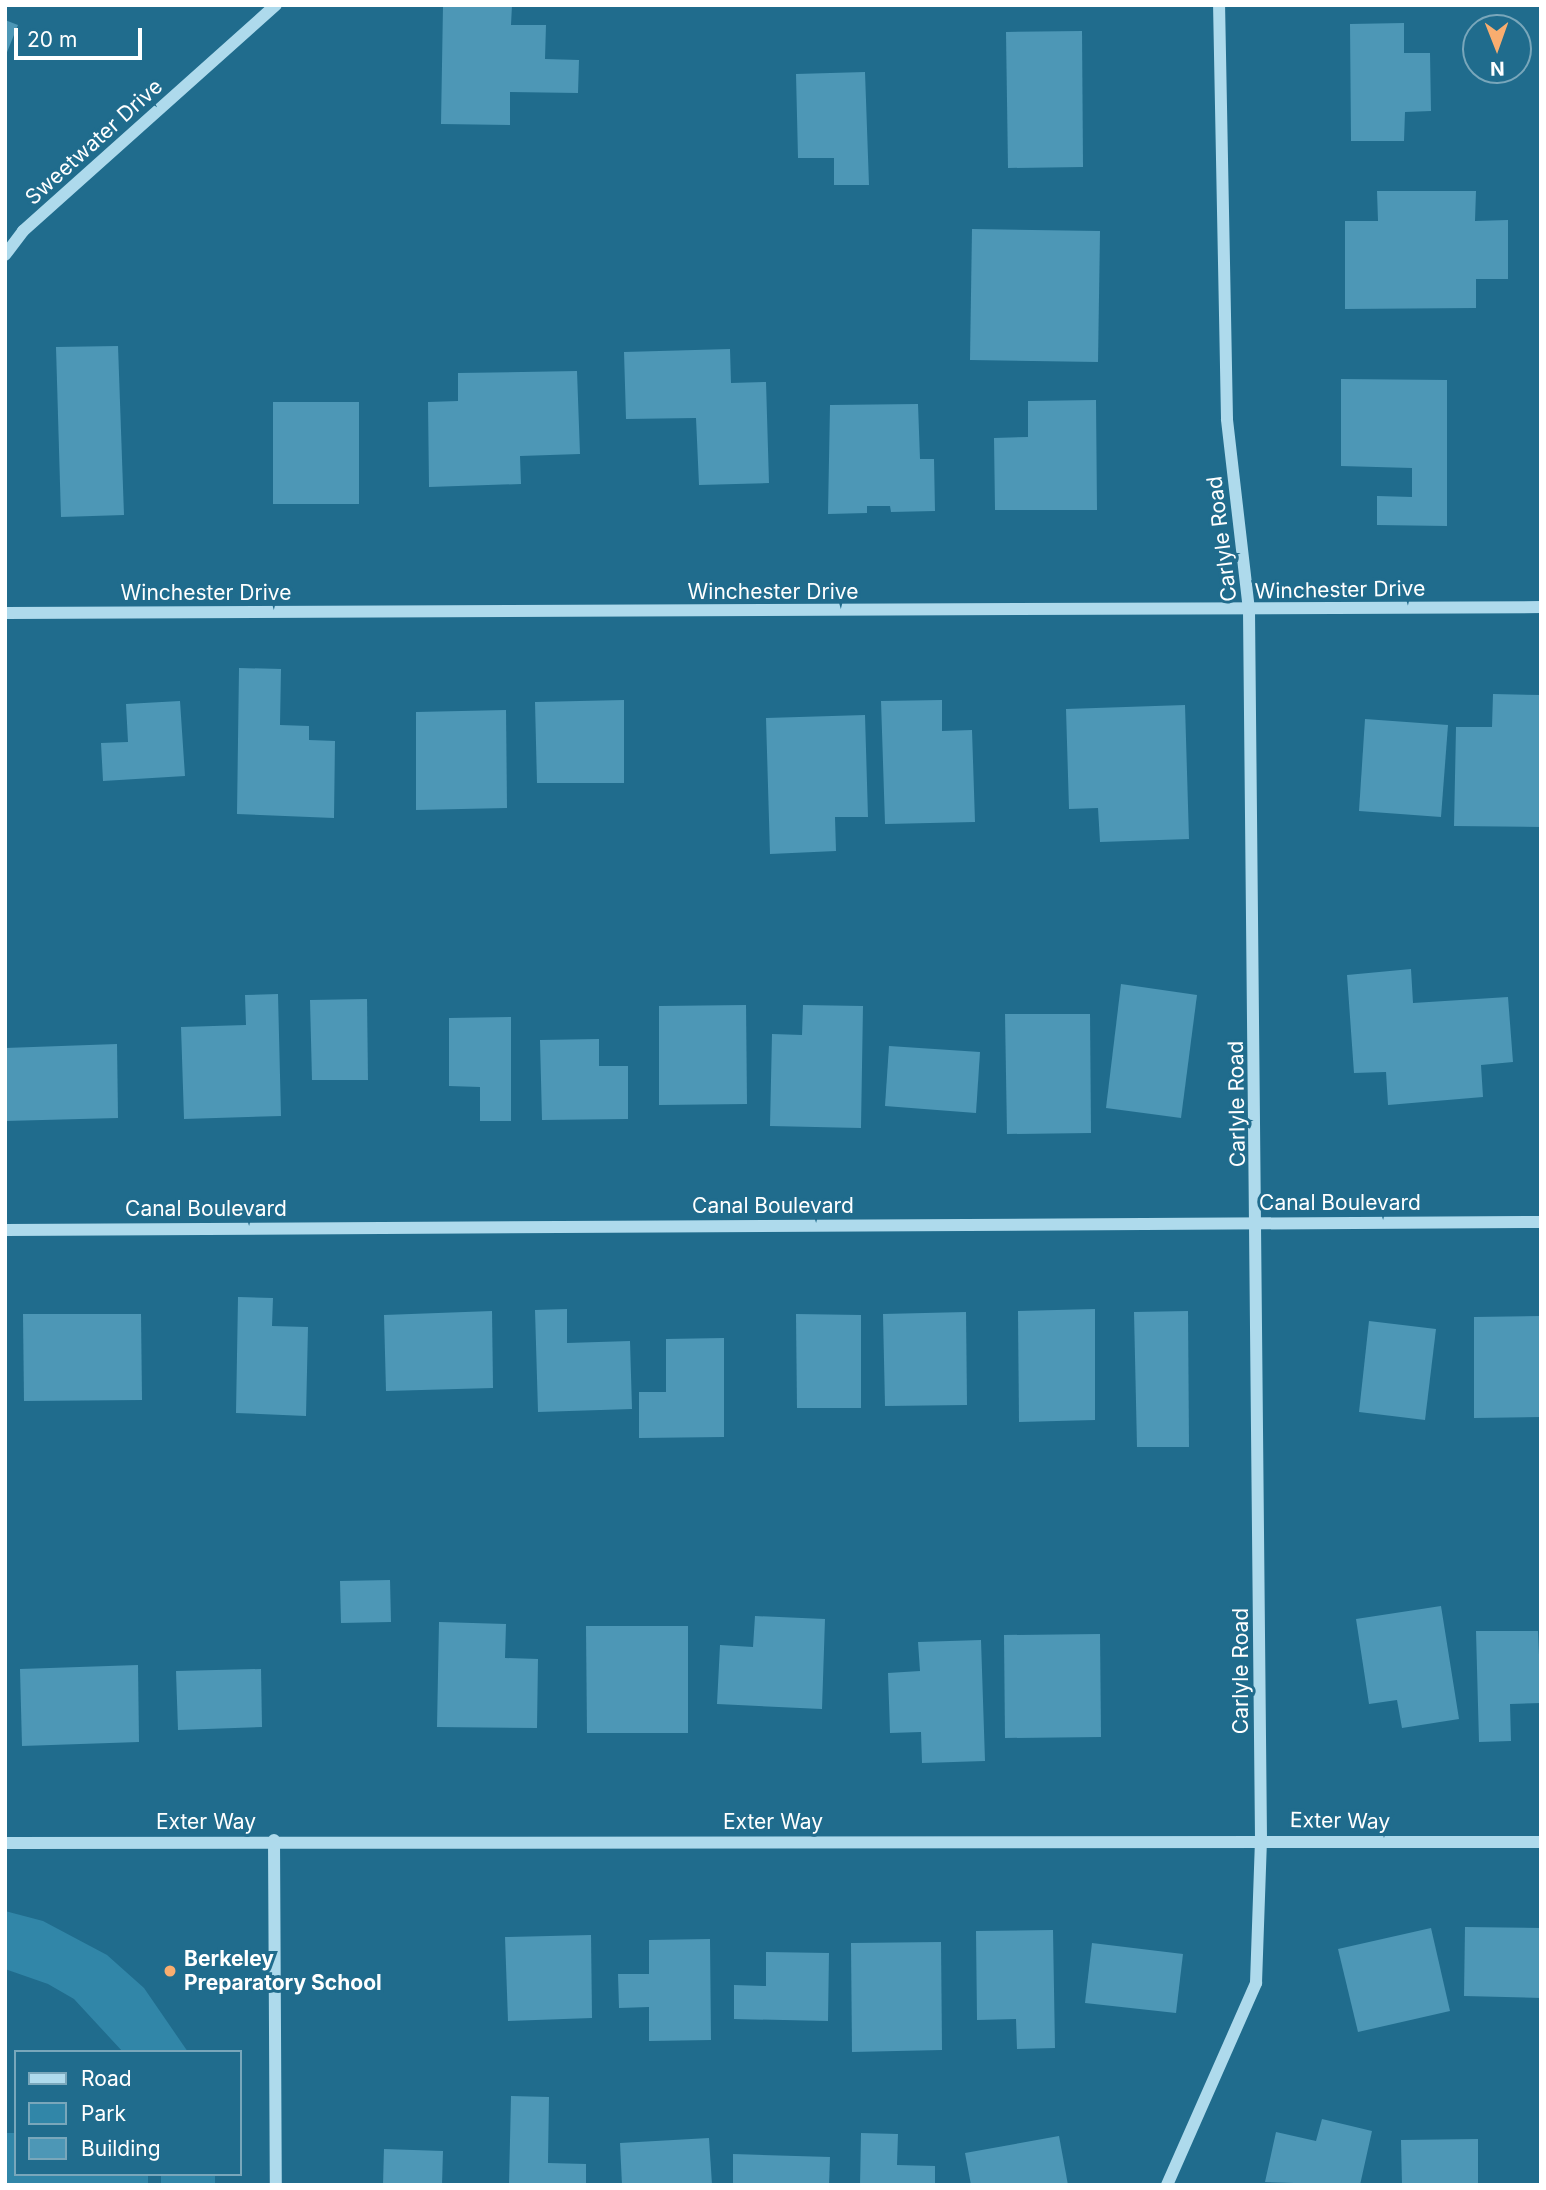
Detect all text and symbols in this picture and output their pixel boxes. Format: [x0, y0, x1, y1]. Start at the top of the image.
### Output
scale bar [18, 14, 145, 58]
north arrow [1462, 14, 1532, 84]
text: 20 m [27, 27, 77, 52]
text: N [1490, 57, 1505, 80]
street label: Sweetwater Drive [20, 74, 168, 210]
street label: Carlyle Road [1202, 475, 1242, 603]
street label: Winchester Drive [1254, 576, 1426, 604]
street label: Winchester Drive [688, 579, 858, 605]
street label: Winchester Drive [121, 580, 291, 606]
street label: Carlyle Road [1223, 1041, 1251, 1167]
street label: Canal Boulevard [1259, 1190, 1421, 1216]
street label: Canal Boulevard [692, 1193, 854, 1219]
street label: Canal Boulevard [125, 1196, 287, 1222]
street label: Carlyle Road [1228, 1608, 1254, 1734]
street label: Exter Way [1290, 1808, 1390, 1834]
street label: Exter Way [156, 1809, 256, 1835]
street label: Exter Way [723, 1809, 823, 1835]
place label: Berkeley Preparatory School [184, 1946, 382, 1996]
marker: Berkeley Preparatory School [162, 1963, 178, 1979]
legend [14, 2050, 242, 2176]
text: Road [81, 2066, 132, 2091]
text: Park [81, 2101, 126, 2126]
text: Building [81, 2136, 161, 2161]

